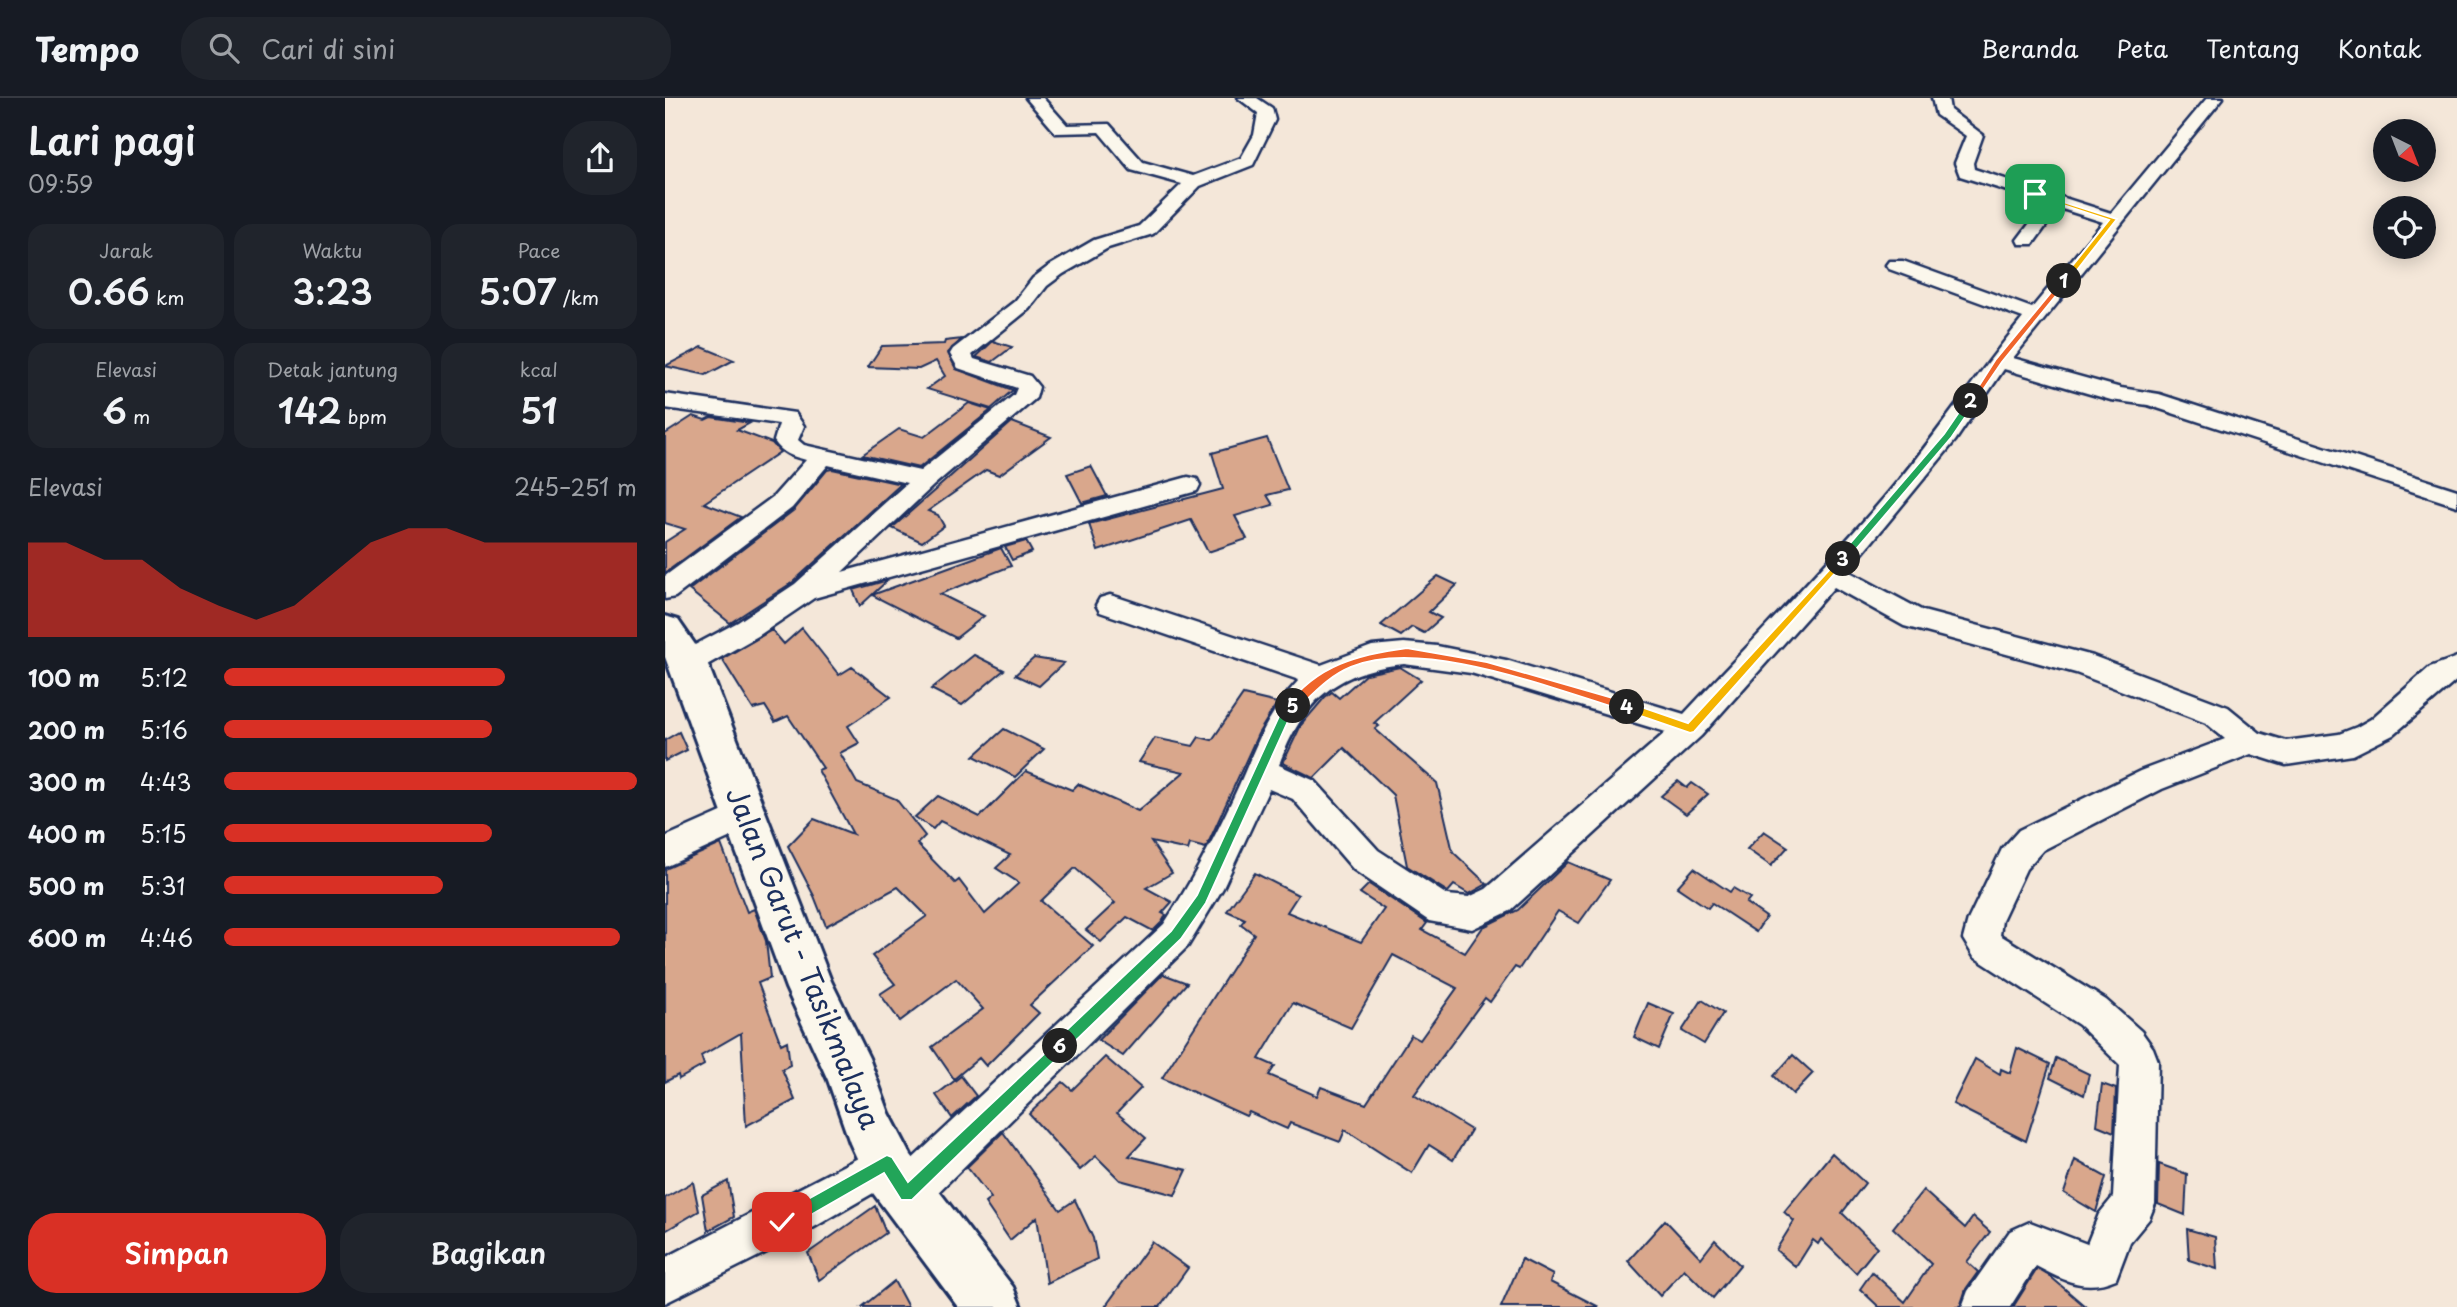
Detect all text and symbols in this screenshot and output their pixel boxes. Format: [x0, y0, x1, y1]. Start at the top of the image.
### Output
search box [181, 17, 671, 80]
text: Tempo [35, 23, 139, 73]
icon: search [205, 29, 243, 67]
text: Cari di sini [261, 29, 395, 68]
text: Beranda [1981, 30, 2078, 66]
text: Peta [2116, 30, 2168, 66]
text: Tentang [2206, 30, 2300, 66]
text: Kontak [2338, 30, 2422, 66]
text: Lari pagi [28, 111, 196, 168]
north arrow [2373, 119, 2436, 182]
map controls [2373, 119, 2436, 259]
button: share [563, 121, 637, 195]
pin [2005, 164, 2065, 224]
text: 09:59 [28, 166, 94, 201]
icon: arrive [2016, 175, 2054, 213]
button: locate [2373, 196, 2436, 259]
text: Jarak [99, 236, 153, 264]
text: Waktu [303, 236, 362, 264]
text: Pace [517, 236, 560, 264]
text: 0.66 [68, 264, 150, 317]
text: 3:23 [292, 264, 373, 317]
text: 5:07 [479, 264, 557, 317]
pin: 1 [2047, 264, 2081, 298]
text: 1 [2059, 266, 2068, 294]
text: km [150, 283, 185, 311]
text: /km [557, 283, 599, 311]
text: Elevasi [95, 355, 157, 383]
text: Detak jantung [267, 355, 398, 383]
text: kcal [520, 355, 558, 383]
text: 6 [102, 383, 127, 436]
text: 142 [278, 383, 342, 436]
text: 51 [520, 383, 558, 436]
pin: 2 [1953, 384, 1989, 418]
text: 2 [1964, 386, 1977, 414]
text: m [127, 402, 150, 430]
text: bpm [342, 402, 387, 430]
text: Elevasi [28, 469, 103, 504]
text: 245–251 m [514, 469, 637, 504]
pin: 3 [1825, 542, 1861, 576]
text: 3 [1836, 544, 1849, 572]
text: 100 m [28, 660, 100, 695]
text: 5:12 [140, 660, 188, 695]
pin: 5 [1275, 688, 1311, 724]
pin: 4 [1609, 690, 1644, 724]
text: 5 [1286, 691, 1299, 719]
text: 4 [1620, 692, 1633, 720]
text: 200 m [28, 712, 105, 747]
text: 5:16 [140, 712, 188, 747]
text: 300 m [28, 764, 106, 799]
text: 4:43 [140, 764, 192, 799]
street label: Jalan Garut - Tasikmalaya [716, 780, 893, 1136]
text: 400 m [28, 816, 106, 851]
text: 5:15 [140, 816, 186, 851]
text: 500 m [28, 868, 105, 903]
text: 5:31 [140, 868, 185, 903]
text: 600 m [28, 920, 106, 955]
text: 4:46 [140, 920, 193, 955]
pin: 6 [1043, 1028, 1077, 1063]
text: 6 [1053, 1031, 1066, 1059]
pin [752, 1192, 812, 1252]
icon: check [763, 1203, 801, 1241]
button: Simpan [28, 1213, 326, 1293]
button: Bagikan [340, 1213, 637, 1293]

